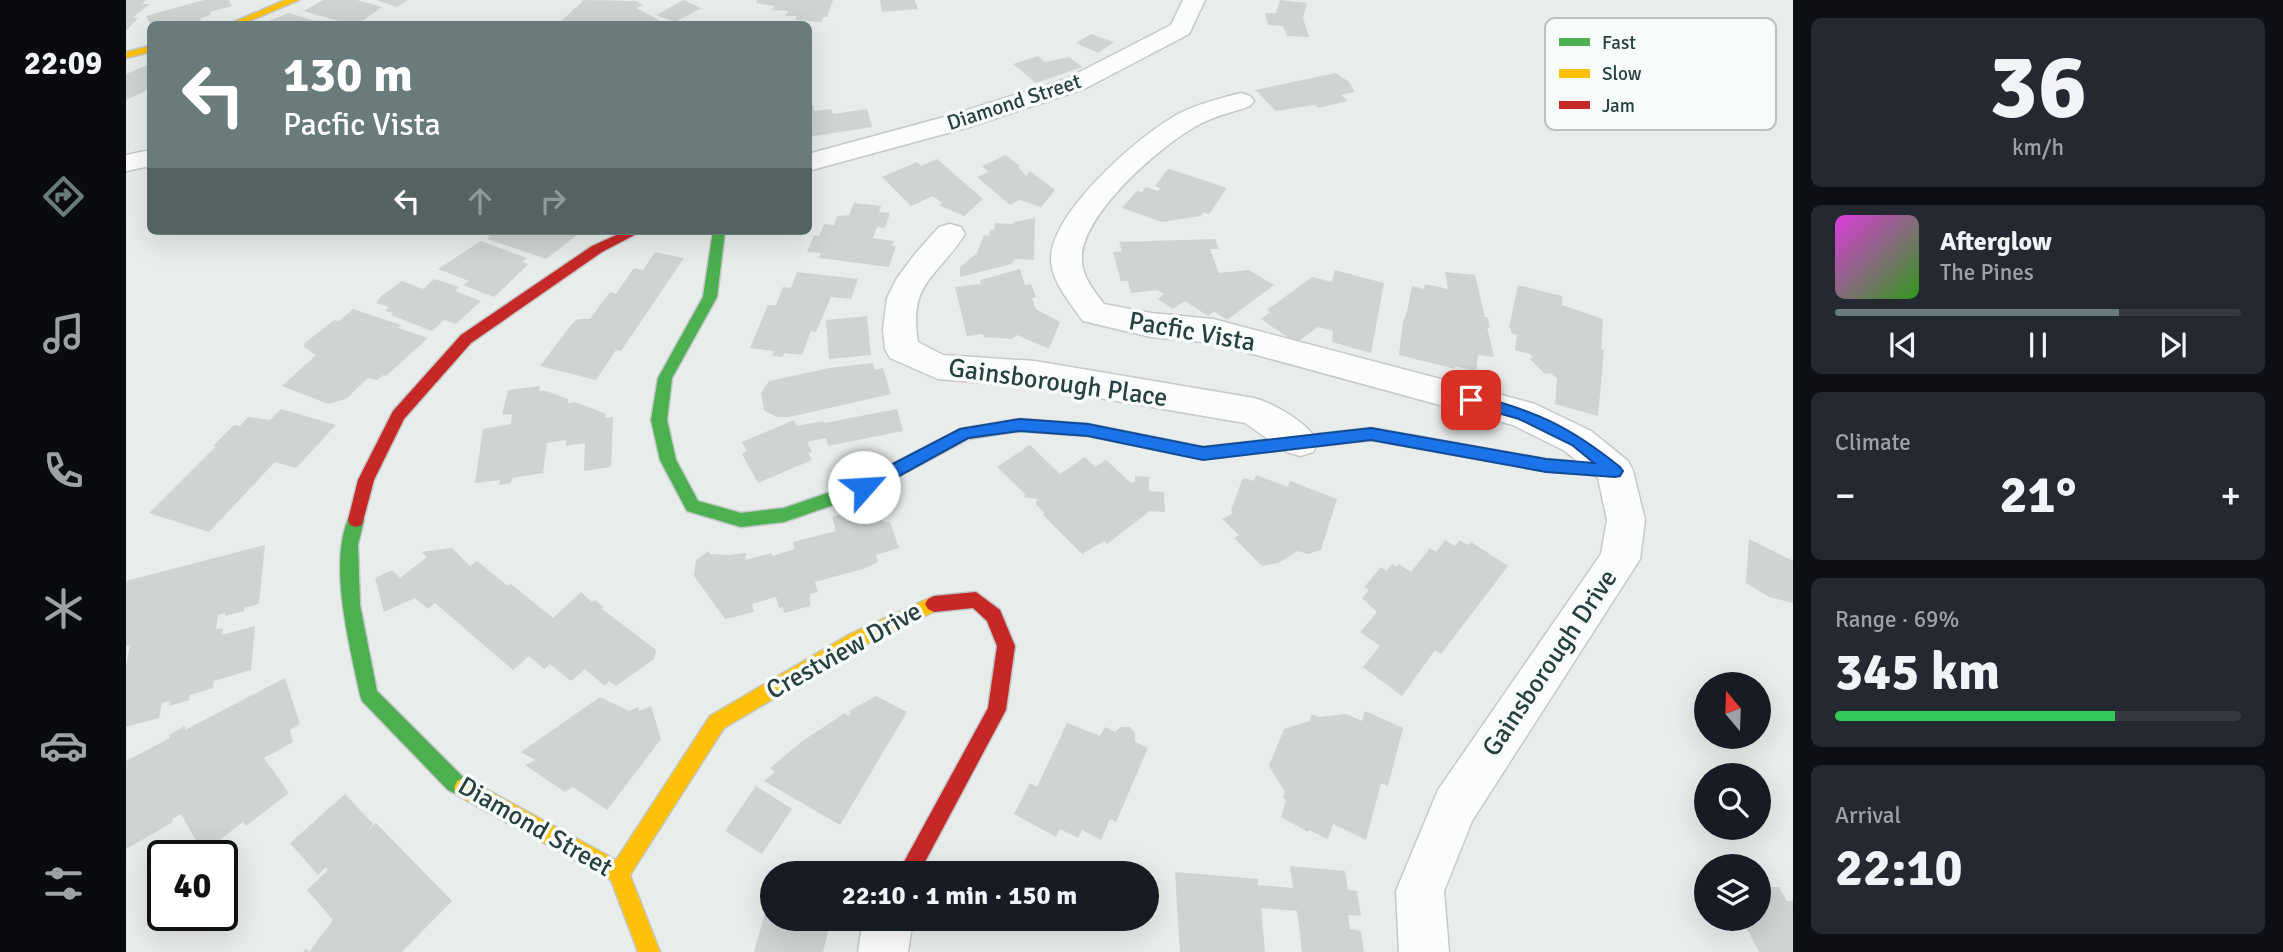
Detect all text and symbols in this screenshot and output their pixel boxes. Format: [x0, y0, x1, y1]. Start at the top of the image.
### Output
legend [1545, 18, 1776, 130]
text: Fast [1602, 31, 1636, 55]
text: 36 [1989, 31, 2087, 144]
text: 22:09 [24, 44, 102, 83]
text: 130 m [283, 45, 413, 105]
icon: left [168, 49, 259, 140]
text: Slow [1602, 62, 1642, 86]
street label: Diamond Street [944, 68, 1084, 136]
text: Jam [1602, 94, 1635, 118]
text: Pacfic Vista [283, 105, 441, 144]
text: km/h [2012, 133, 2064, 162]
icon: directions [39, 172, 88, 221]
icon: left [388, 182, 426, 220]
icon: ahead [461, 182, 499, 220]
icon: right [534, 182, 572, 220]
text: Afterglow [1940, 226, 2052, 258]
text: The Pines [1940, 258, 2034, 287]
street label: Pacfic Vista [1126, 305, 1258, 359]
icon: music [39, 309, 88, 358]
icon: previous [1884, 326, 1922, 364]
icon: pause [2019, 326, 2057, 364]
icon: next [2154, 326, 2192, 364]
street label: Gainsborough Place [946, 352, 1170, 414]
pin [1441, 370, 1501, 430]
icon: arrive [1452, 381, 1490, 419]
text: Climate [1835, 428, 1911, 457]
icon: phone [39, 446, 88, 495]
position arrow [827, 450, 901, 524]
text: 21° [2000, 463, 2076, 527]
text: − [1835, 472, 1856, 519]
text: + [2220, 472, 2241, 519]
street label: Gainsborough Drive [1476, 564, 1624, 762]
icon: climate [39, 584, 88, 633]
street label: Crestview Drive [761, 595, 927, 707]
text: Range · 69% [1835, 605, 1959, 634]
text: 345 km [1835, 640, 2000, 704]
north arrow [1694, 672, 1771, 749]
map controls [1694, 672, 1771, 931]
icon: car [39, 721, 88, 770]
button: search [1694, 763, 1771, 840]
street label: Diamond Street [452, 770, 618, 884]
text: Arrival [1835, 801, 1901, 830]
text: 22:10 [1835, 836, 1963, 900]
speed limit sign: 40 [147, 840, 238, 931]
button: layers [1694, 854, 1771, 931]
icon: filters [39, 859, 88, 908]
text: 22:10 · 1 min · 150 m [842, 880, 1077, 912]

